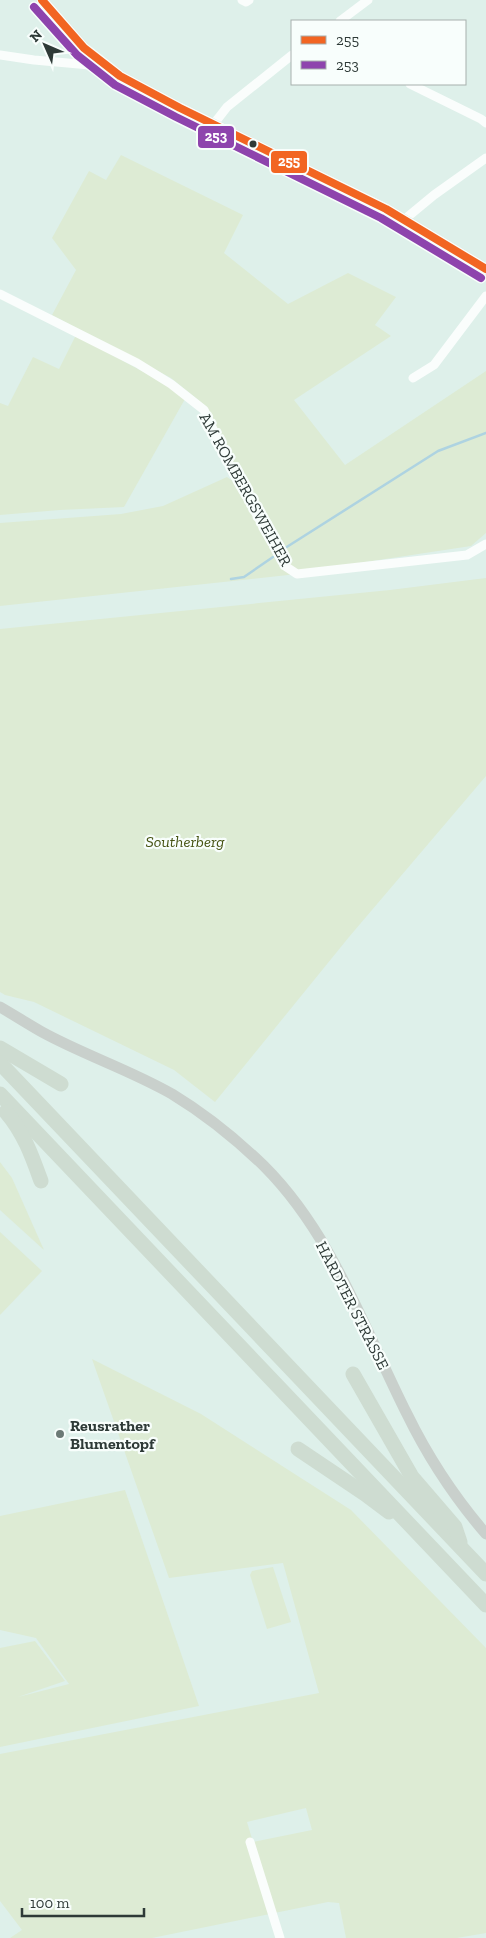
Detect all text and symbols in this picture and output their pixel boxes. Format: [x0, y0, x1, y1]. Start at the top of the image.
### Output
north arrow [20, 20, 70, 70]
legend [291, 20, 466, 85]
text: N [26, 26, 46, 46]
text: 255 [336, 31, 359, 49]
text: 253 [336, 56, 359, 74]
line badge: 253 [197, 125, 235, 149]
text: 253 [205, 128, 228, 145]
unlabelled marker [248, 139, 258, 149]
line badge: 255 [270, 150, 308, 174]
text: 255 [278, 153, 300, 170]
street label: AM ROMBERGSWEIHER [195, 409, 296, 569]
park label: Southerberg [145, 832, 225, 851]
street label: HARDTER STRASSE [312, 1238, 393, 1373]
place label: Reusrather Blumentopf [70, 1416, 156, 1453]
marker: Reusrather Blumentopf [54, 1428, 66, 1440]
scale bar [22, 1886, 145, 1918]
text: 100 m [30, 1894, 69, 1912]

